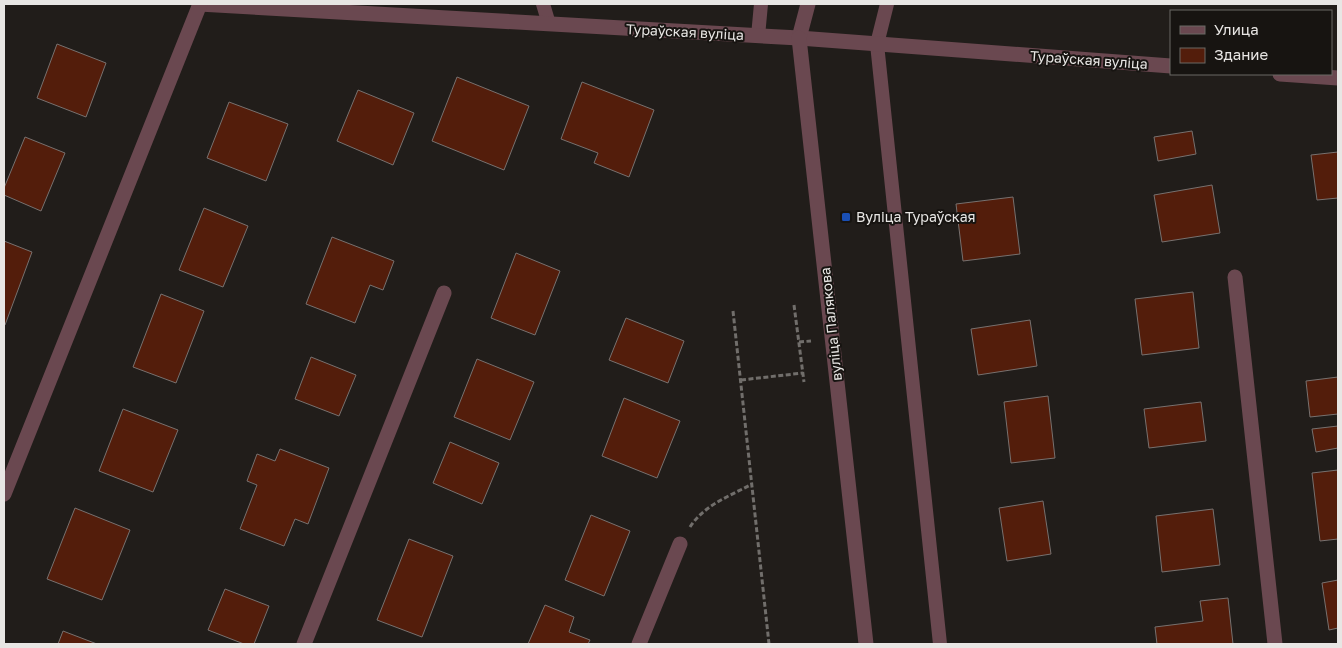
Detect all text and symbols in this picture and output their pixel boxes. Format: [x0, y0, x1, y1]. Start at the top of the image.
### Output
legend [1170, 10, 1332, 75]
street label: Тураўская вуліца [626, 20, 744, 43]
text: Улица [1214, 20, 1259, 38]
text: Здание [1214, 45, 1268, 63]
street label: Тураўская вуліца [1030, 47, 1148, 72]
place label: Вуліца Тураўская [856, 208, 976, 225]
marker: Вуліца Тураўская [840, 211, 852, 223]
street label: вуліца Палякова [816, 267, 845, 382]

